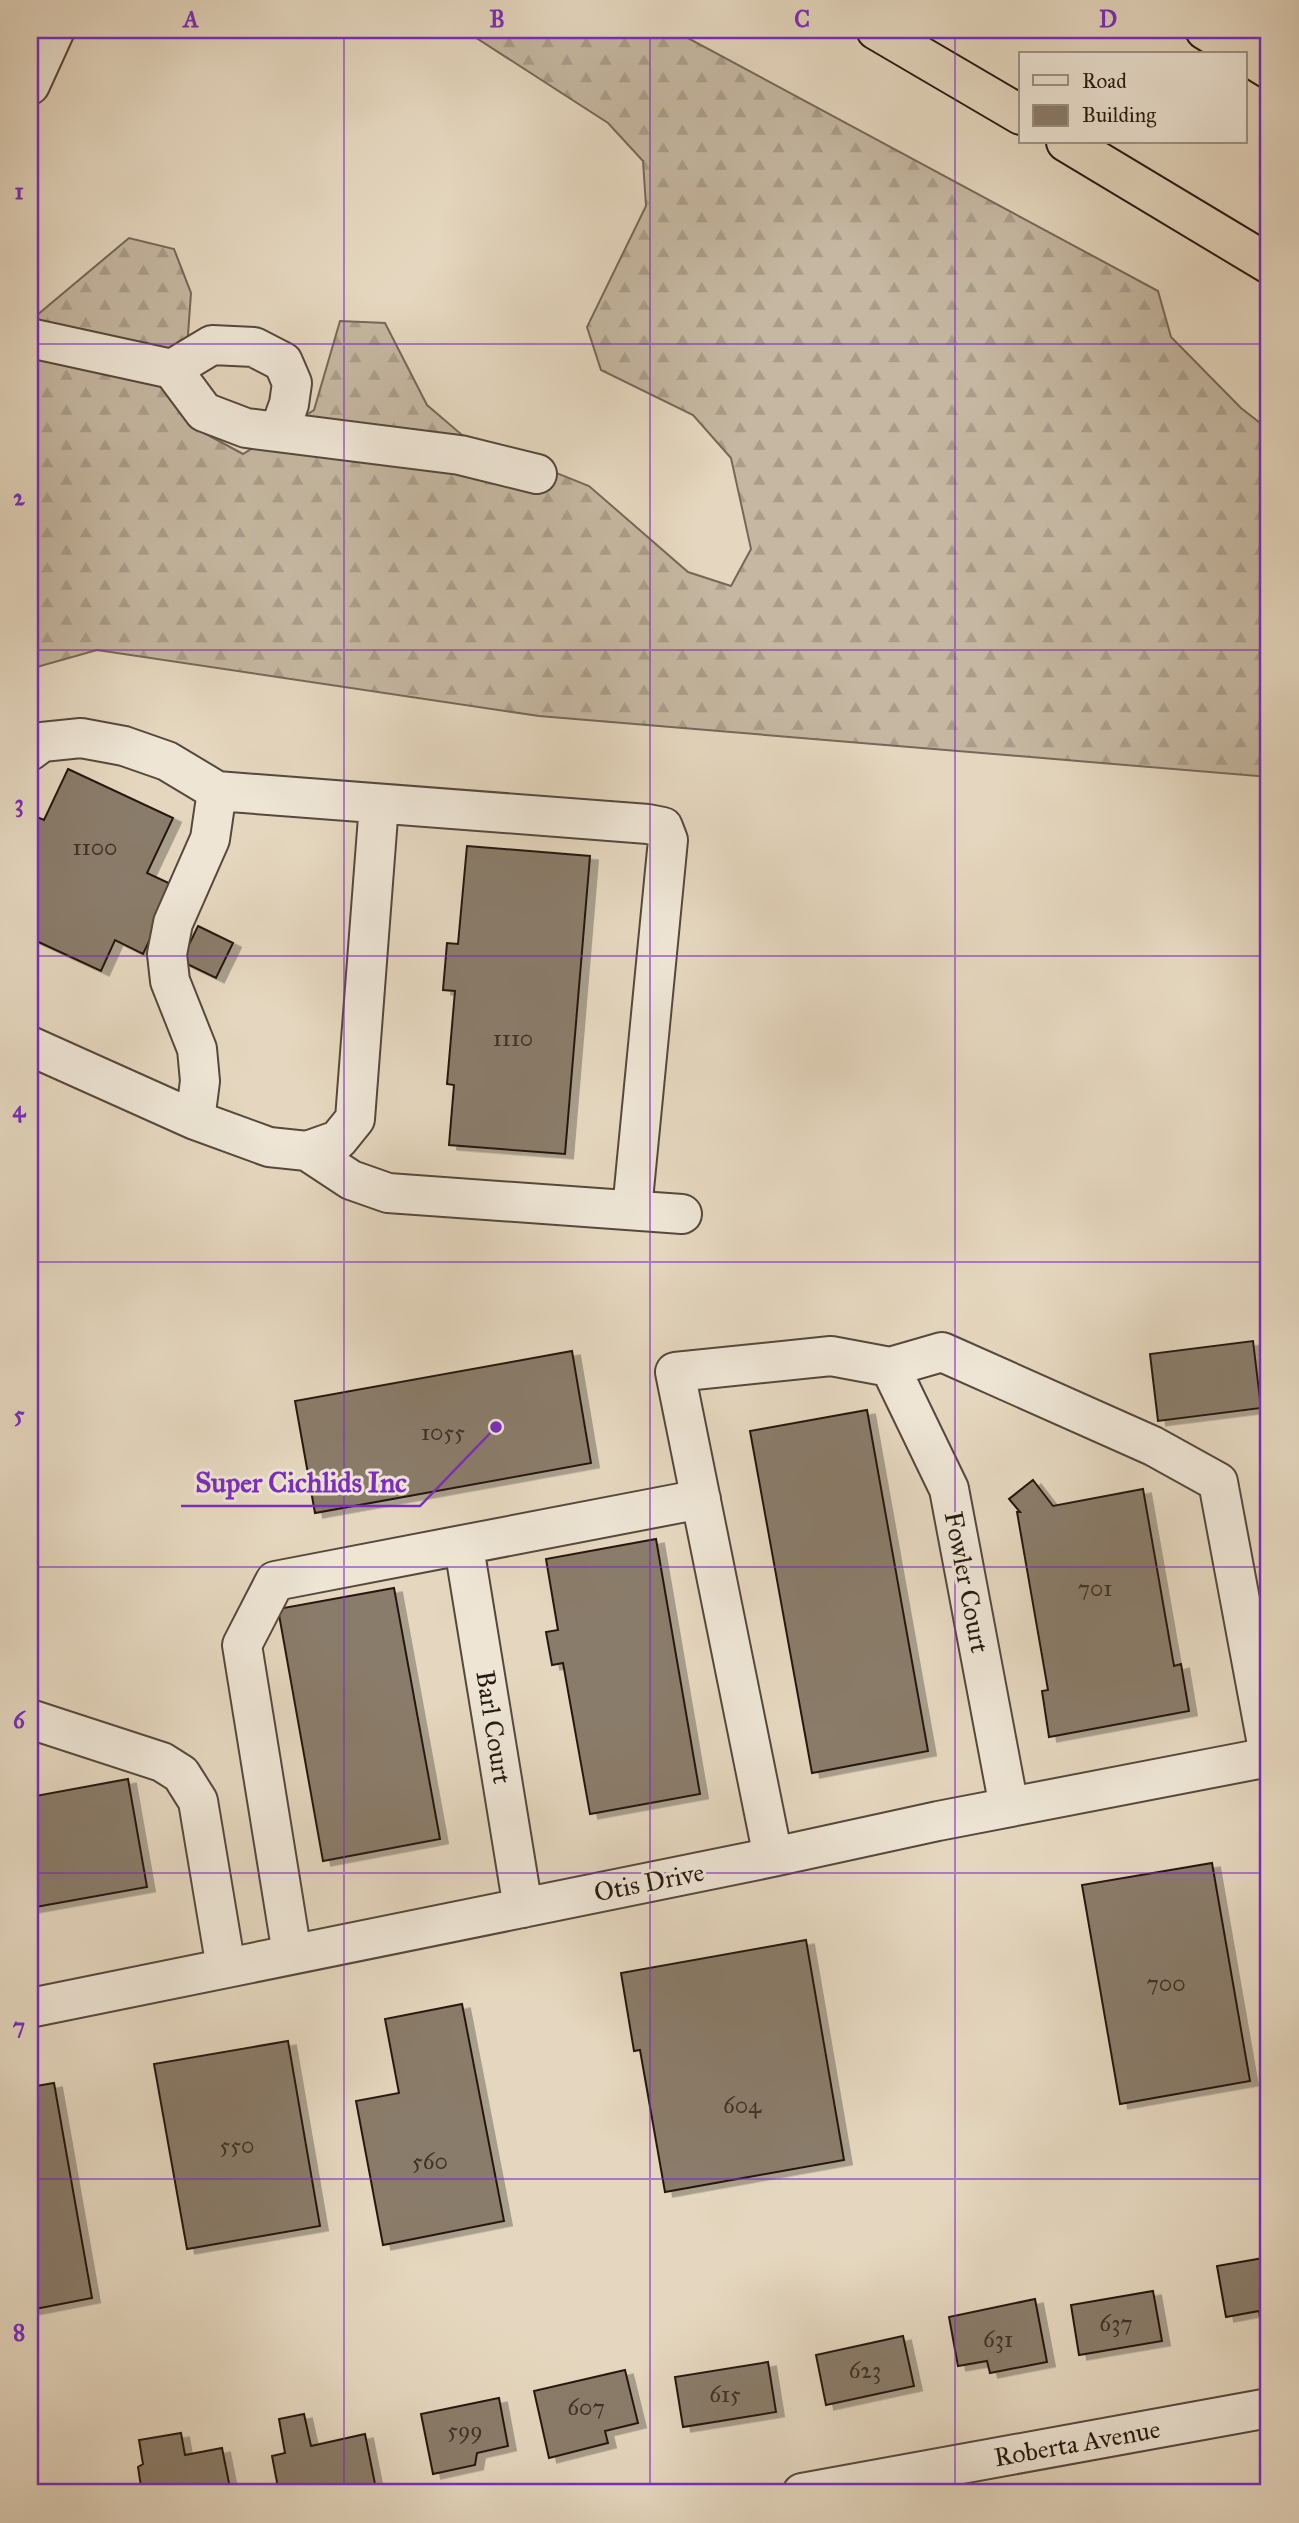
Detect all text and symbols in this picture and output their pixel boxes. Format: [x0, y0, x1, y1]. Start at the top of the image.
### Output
text: A [181, 5, 199, 33]
text: B [489, 5, 505, 33]
text: C [794, 5, 810, 33]
text: D [1099, 5, 1117, 33]
legend [1019, 52, 1246, 144]
text: Road [1082, 68, 1127, 94]
text: Building [1082, 102, 1156, 128]
text: 1 [14, 177, 24, 205]
text: 2 [13, 483, 25, 511]
text: 3 [14, 789, 24, 818]
house number: 1100 [73, 833, 117, 861]
house number: 1110 [493, 1024, 533, 1052]
text: 4 [13, 1095, 27, 1123]
text: 5 [14, 1400, 25, 1428]
house number: 1055 [421, 1418, 465, 1446]
callout: Super Cichlids Inc [181, 1457, 420, 1506]
text: Super Cichlids Inc [195, 1465, 407, 1500]
street label: Fowler Court [938, 1509, 996, 1655]
house number: 701 [1078, 1574, 1112, 1602]
street label: Barl Court [469, 1668, 519, 1786]
text: 6 [13, 1706, 26, 1734]
street label: Otis Drive [591, 1856, 707, 1908]
house number: 700 [1146, 1969, 1186, 1997]
text: 7 [13, 2012, 25, 2040]
house number: 604 [723, 2091, 762, 2119]
house number: 550 [220, 2131, 254, 2159]
house number: 560 [412, 2147, 448, 2175]
house number: 637 [1099, 2309, 1133, 2337]
text: 8 [13, 2318, 25, 2346]
house number: 631 [983, 2325, 1013, 2353]
house number: 623 [849, 2356, 881, 2384]
house number: 615 [709, 2380, 741, 2408]
house number: 607 [567, 2393, 605, 2421]
street label: Roberta Avenue [991, 2413, 1163, 2473]
house number: 599 [447, 2416, 483, 2444]

